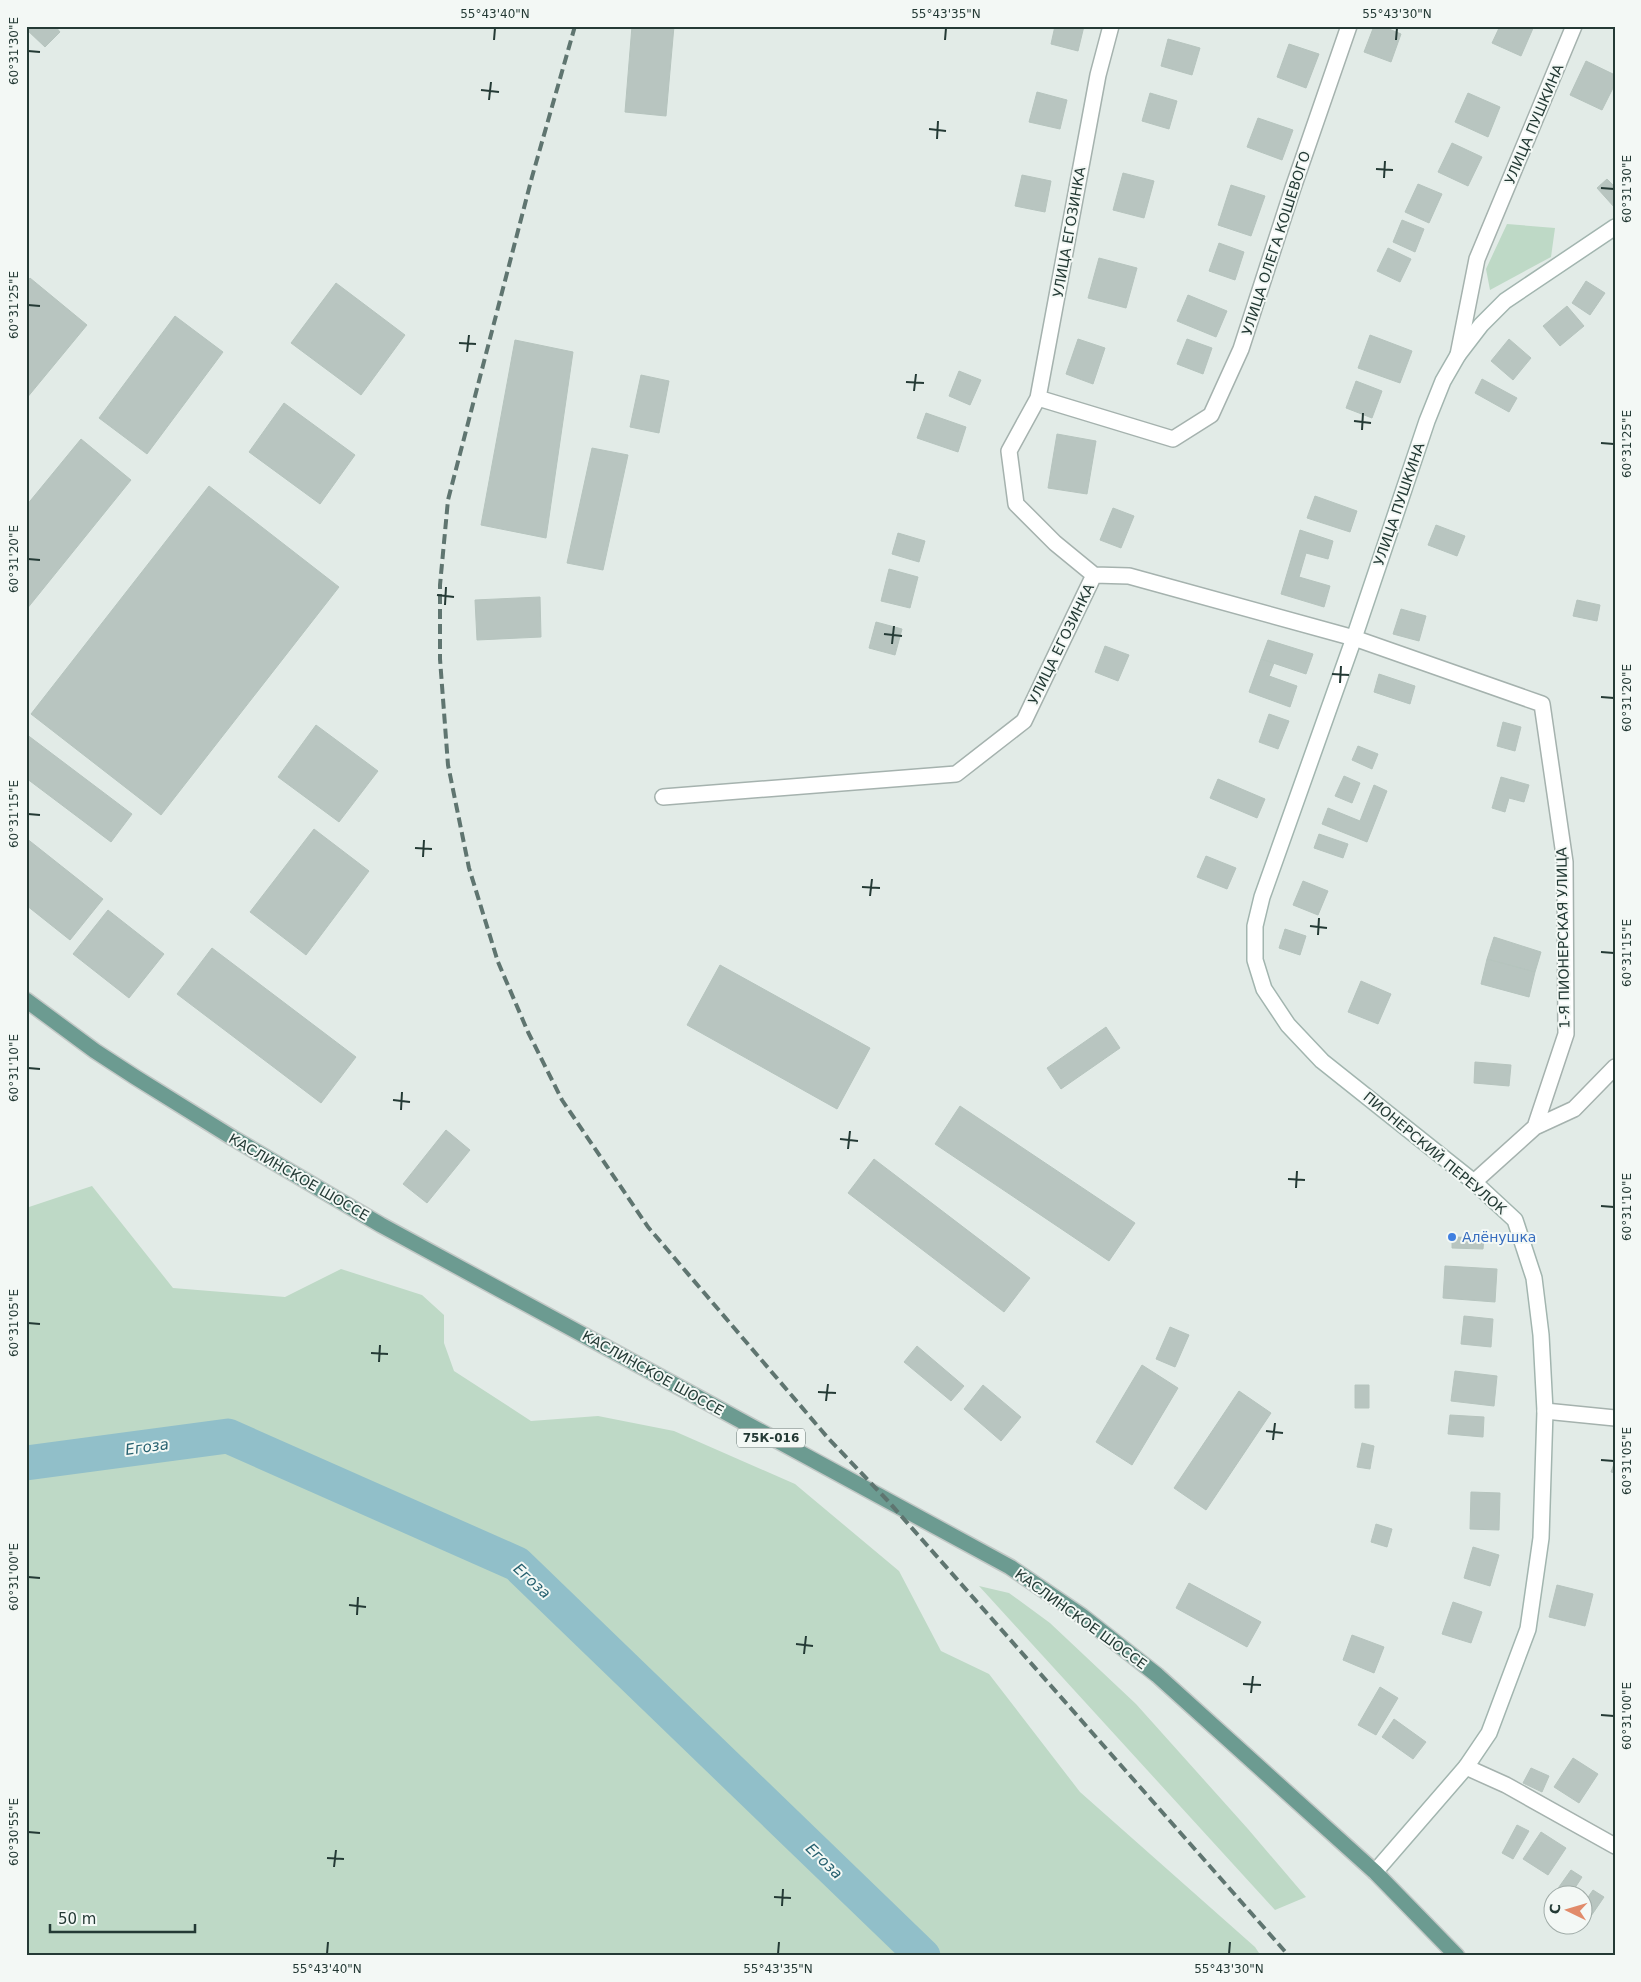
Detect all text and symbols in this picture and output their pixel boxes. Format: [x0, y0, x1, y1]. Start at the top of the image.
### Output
text: 55°43'40"N [460, 7, 530, 21]
text: 55°43'35"N [911, 7, 981, 21]
text: 55°43'30"N [1362, 7, 1432, 21]
text: 60°31'30"E [7, 17, 21, 85]
street label: УЛИЦА ПУШКИНА [1501, 61, 1567, 186]
street label: УЛИЦА ОЛЕГА КОШЕВОГО [1239, 149, 1313, 337]
text: 60°31'30"E [1620, 155, 1634, 223]
street label: УЛИЦА ЕГОЗИНКА [1050, 165, 1088, 299]
text: 60°31'25"E [7, 271, 21, 339]
text: 60°31'25"E [1620, 410, 1634, 478]
street label: УЛИЦА ПУШКИНА [1370, 440, 1428, 568]
text: 60°31'20"E [7, 525, 21, 593]
street label: УЛИЦА ЕГОЗИНКА [1025, 581, 1097, 707]
text: 60°31'20"E [1620, 664, 1634, 732]
text: 60°31'15"E [7, 780, 21, 848]
street label: 1-Я ПИОНЕРСКАЯ УЛИЦА [1553, 847, 1573, 1029]
text: 60°31'15"E [1620, 919, 1634, 987]
text: 60°31'10"E [7, 1034, 21, 1102]
street label: ПИОНЕРСКИЙ ПЕРЕУЛОК [1360, 1088, 1510, 1218]
street label: КАСЛИНСКОЕ ШОССЕ [226, 1130, 372, 1224]
text: 60°31'10"E [1620, 1173, 1634, 1241]
place label: Алёнушка [1462, 1229, 1536, 1245]
marker: Алёнушка [1446, 1231, 1458, 1243]
text: 60°31'05"E [7, 1289, 21, 1357]
street label: КАСЛИНСКОЕ ШОССЕ [579, 1327, 727, 1419]
text: 60°31'05"E [1620, 1427, 1634, 1495]
road number: 75К-016 [737, 1429, 805, 1448]
water label: Егоза [124, 1435, 170, 1459]
text: 60°31'00"E [7, 1543, 21, 1611]
water label: Егоза [510, 1560, 554, 1602]
street label: КАСЛИНСКОЕ ШОССЕ [1012, 1566, 1150, 1672]
text: 60°31'00"E [1620, 1682, 1634, 1750]
text: 60°30'55"E [7, 1798, 21, 1866]
water label: Егоза [802, 1839, 846, 1883]
north arrow [1544, 1884, 1594, 1934]
scale bar [50, 1902, 195, 1934]
text: С [1547, 1903, 1563, 1915]
text: 50 m [58, 1910, 96, 1928]
text: 55°43'40"N [292, 1962, 362, 1976]
text: 55°43'35"N [743, 1962, 813, 1976]
text: 55°43'30"N [1194, 1962, 1264, 1976]

